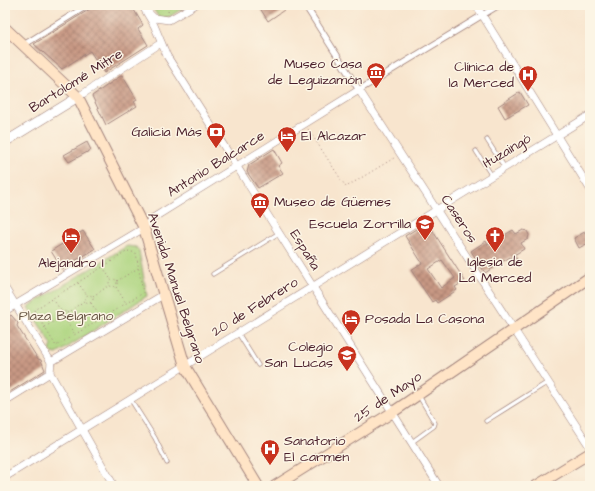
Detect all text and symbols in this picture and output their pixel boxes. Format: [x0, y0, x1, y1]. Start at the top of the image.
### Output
street label: Bartolomé Mitre [25, 44, 127, 118]
place label: Museo Casa de Leguizamón [268, 54, 362, 90]
place label: Clínica de la Merced [449, 57, 514, 93]
museum icon: Museo Casa de Leguizamón [365, 61, 387, 89]
hospital icon: Clínica de la Merced [517, 64, 539, 92]
bank icon: Galicia Más [205, 121, 227, 149]
place label: Galicia Más [131, 122, 202, 142]
hotel icon: El Alcazar [276, 125, 298, 153]
street label: Antonio Balcarce [163, 126, 269, 202]
place label: El Alcazar [301, 126, 366, 146]
street label: Ituzaingó [479, 129, 535, 173]
museum icon: Museo de Güemes [249, 191, 271, 219]
street label: Caseros [436, 191, 482, 247]
place label: Museo de Güemes [274, 192, 391, 212]
street label: Avenida Manuel Belgrano [142, 210, 210, 366]
school or university icon: Escuela Zorrilla [414, 213, 436, 241]
place label: Escuela Zorrilla [309, 214, 411, 234]
church icon: Iglesia de La Merced [484, 225, 506, 253]
hotel icon: Alejandro I [60, 226, 82, 254]
street label: España [285, 226, 325, 274]
place label: Iglesia de La Merced [459, 252, 531, 288]
place label: Alejandro I [38, 253, 104, 273]
street label: 20 de Febrero [208, 272, 302, 342]
park label: Plaza Belgrano [19, 306, 113, 326]
hotel icon: Posada La Casona [340, 308, 362, 336]
place label: Posada La Casona [365, 309, 484, 329]
place label: Colegio San Lucas [264, 337, 333, 373]
school or university icon: Colegio San Lucas [336, 344, 358, 372]
street label: 25 de Mayo [350, 367, 426, 427]
place label: Sanatorio El carmen [284, 431, 349, 467]
hospital icon: Sanatorio El carmen [259, 438, 281, 466]

